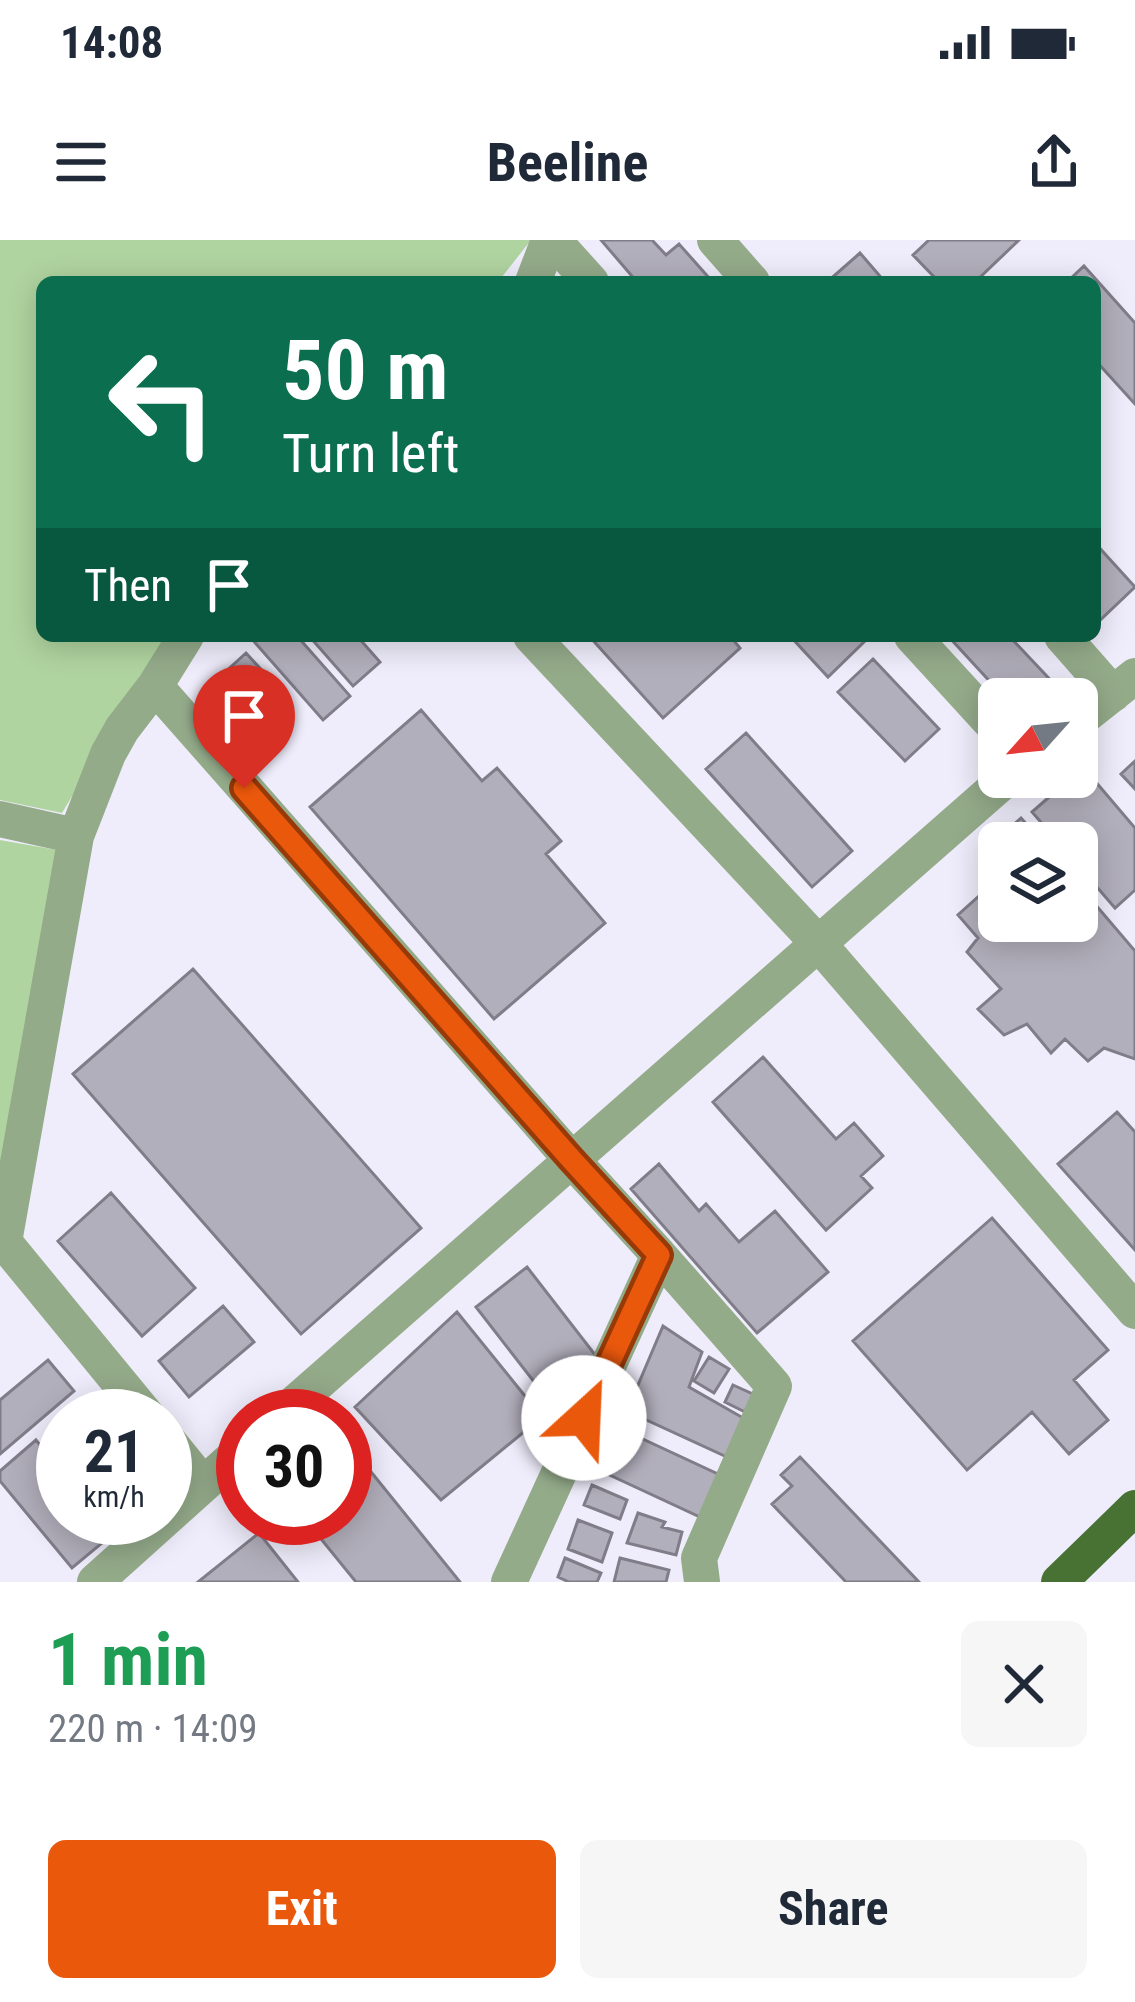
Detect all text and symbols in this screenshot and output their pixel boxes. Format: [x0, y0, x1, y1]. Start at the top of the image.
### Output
text: 14:08 [60, 16, 163, 69]
icon: menu [48, 129, 114, 195]
icon: share [1021, 129, 1087, 195]
text: Beeline [487, 131, 648, 194]
text: 50 m [282, 321, 449, 420]
icon: left [84, 324, 240, 480]
text: Turn left [282, 422, 459, 485]
icon: arrive [196, 552, 262, 618]
text: Then [84, 559, 172, 612]
pin [193, 665, 295, 788]
north arrow [978, 678, 1098, 798]
map controls [978, 678, 1098, 942]
icon: arrive [211, 683, 277, 749]
button: layers [978, 822, 1098, 942]
position arrow [521, 1355, 647, 1481]
speed limit sign: 30 [216, 1389, 372, 1545]
text: 21 [84, 1416, 144, 1487]
text: km/h [83, 1479, 145, 1514]
text: 1 min [48, 1618, 208, 1703]
button: close [961, 1621, 1087, 1747]
text: 220 m · 14:09 [48, 1706, 258, 1752]
button: Exit [48, 1840, 556, 1978]
button: Share [580, 1840, 1087, 1978]

